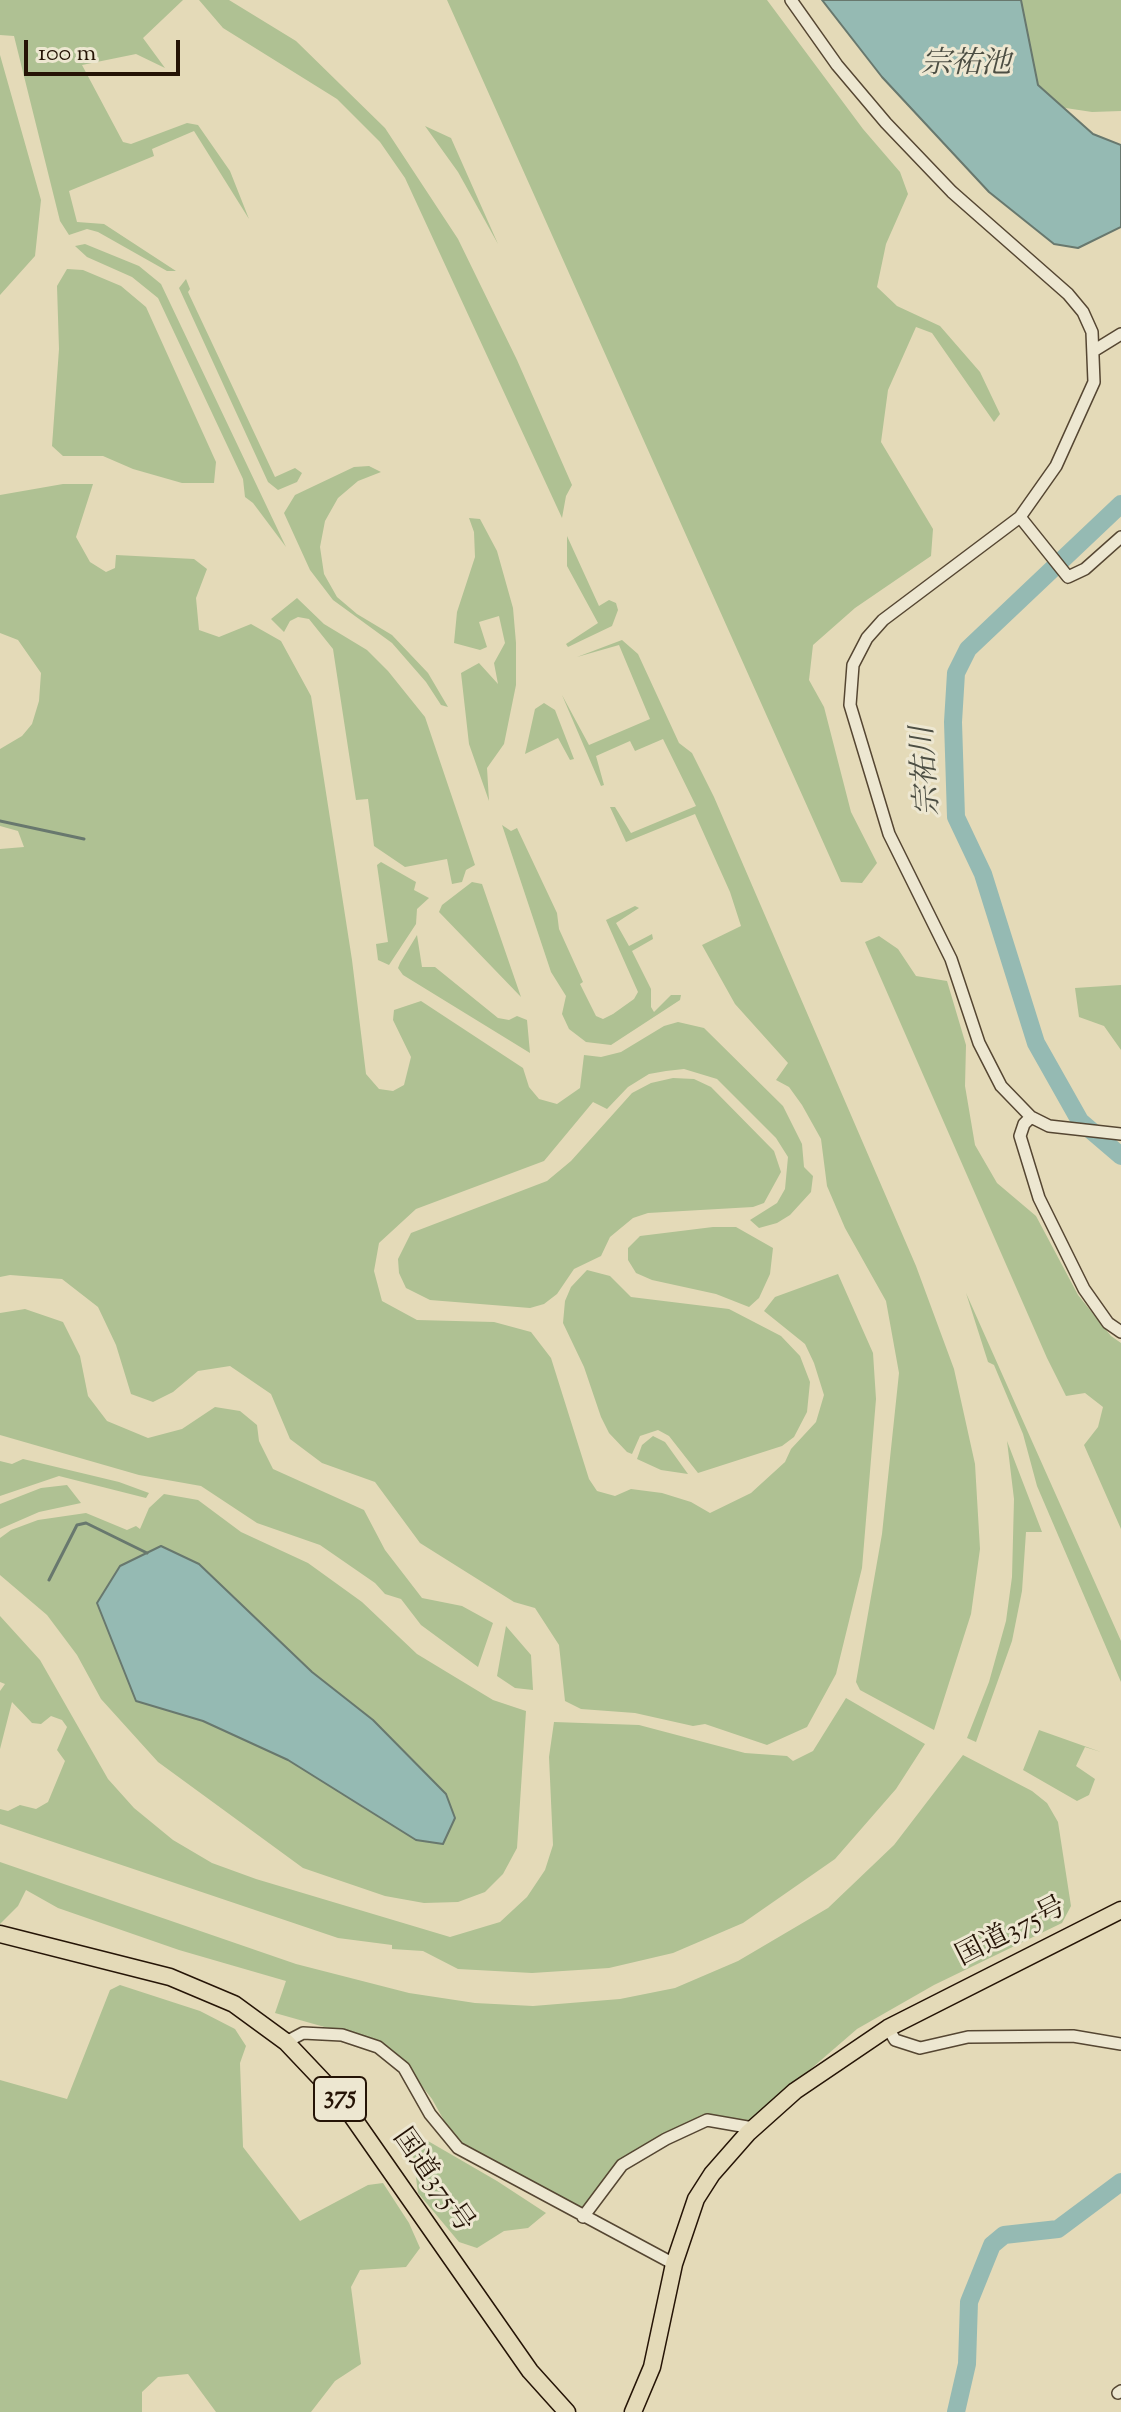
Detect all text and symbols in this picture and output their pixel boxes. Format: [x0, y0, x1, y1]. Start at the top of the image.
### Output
scale bar [28, 24, 184, 74]
text: 100 m [38, 37, 96, 71]
water label: 宗祐池 [921, 49, 1011, 85]
water label: 宗祐川 [908, 725, 950, 817]
street label: 国道375号 [951, 1892, 1073, 1976]
road number: 375 [314, 2077, 366, 2121]
street label: 国道375号 [383, 2124, 479, 2240]

